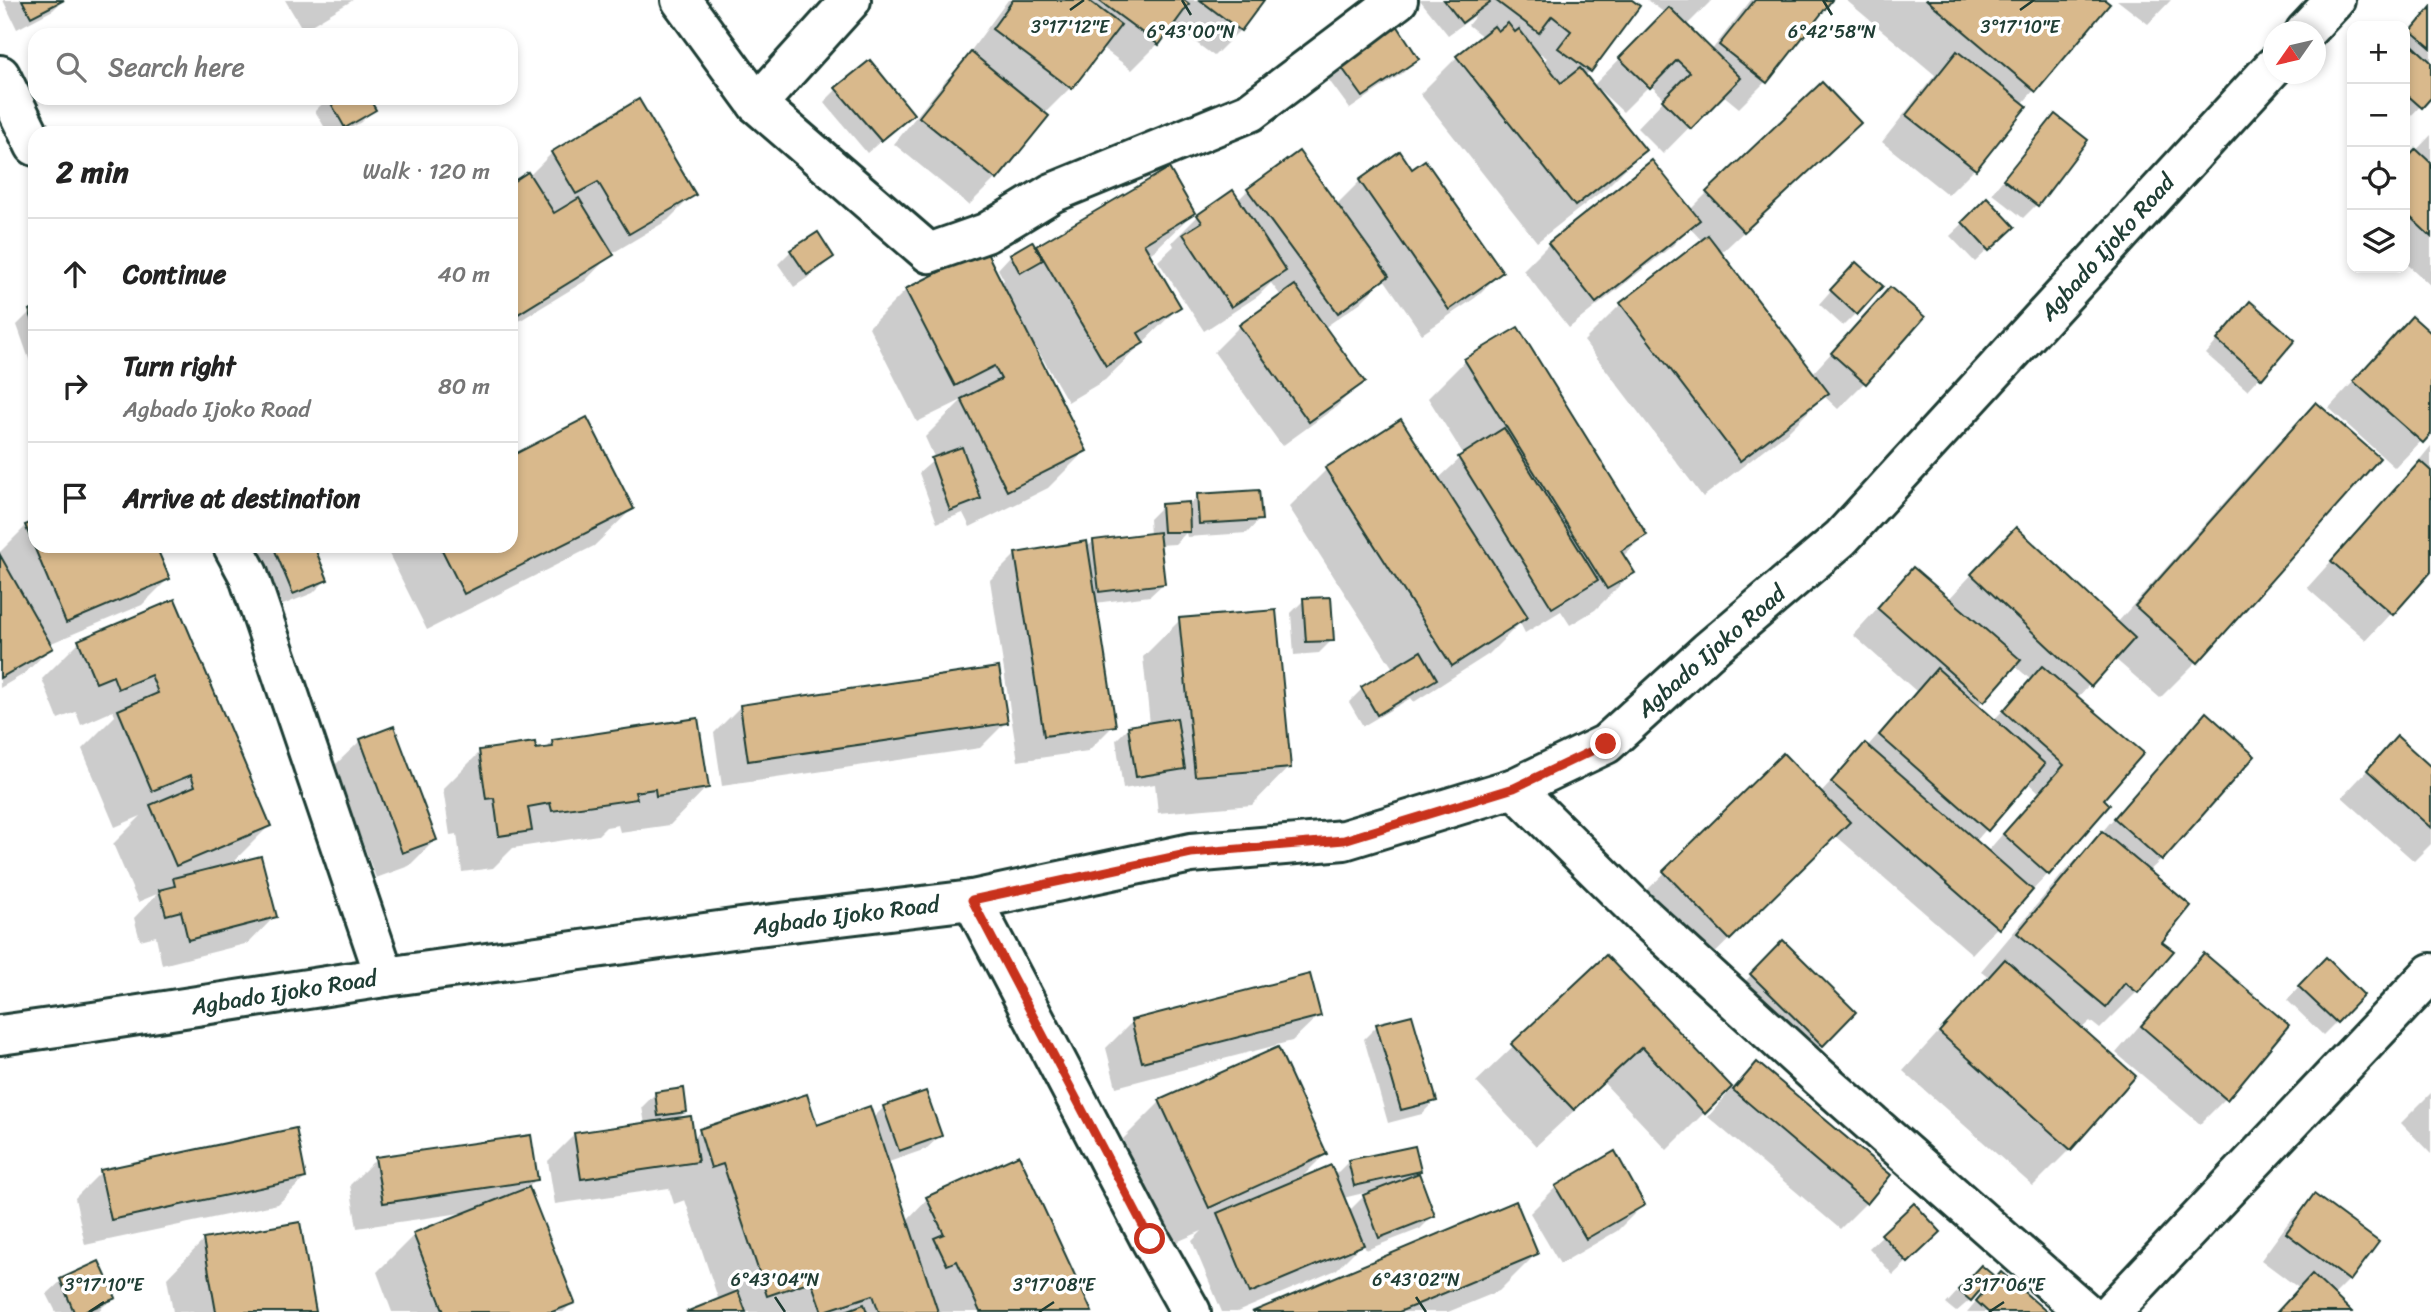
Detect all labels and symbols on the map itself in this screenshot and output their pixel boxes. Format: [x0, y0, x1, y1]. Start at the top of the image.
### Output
text: 3°17'12"E [1031, 11, 1110, 43]
text: 3°17'10"E [1981, 11, 2060, 43]
text: 6°43'00"N [1147, 16, 1236, 48]
text: 6°42'58"N [1788, 16, 1877, 48]
north arrow [2263, 21, 2326, 84]
street label: Agbado Ijoko Road [2029, 163, 2187, 331]
street label: Agbado Ijoko Road [1626, 573, 1797, 729]
route end [1590, 728, 1621, 759]
street label: Agbado Ijoko Road [750, 883, 943, 947]
street label: Agbado Ijoko Road [187, 957, 382, 1028]
route start [1134, 1223, 1165, 1254]
text: 6°43'04"N [731, 1264, 820, 1296]
text: 6°43'02"N [1372, 1264, 1460, 1296]
text: 3°17'10"E [65, 1269, 144, 1301]
text: 3°17'08"E [1013, 1269, 1096, 1301]
text: 3°17'06"E [1963, 1269, 2046, 1301]

